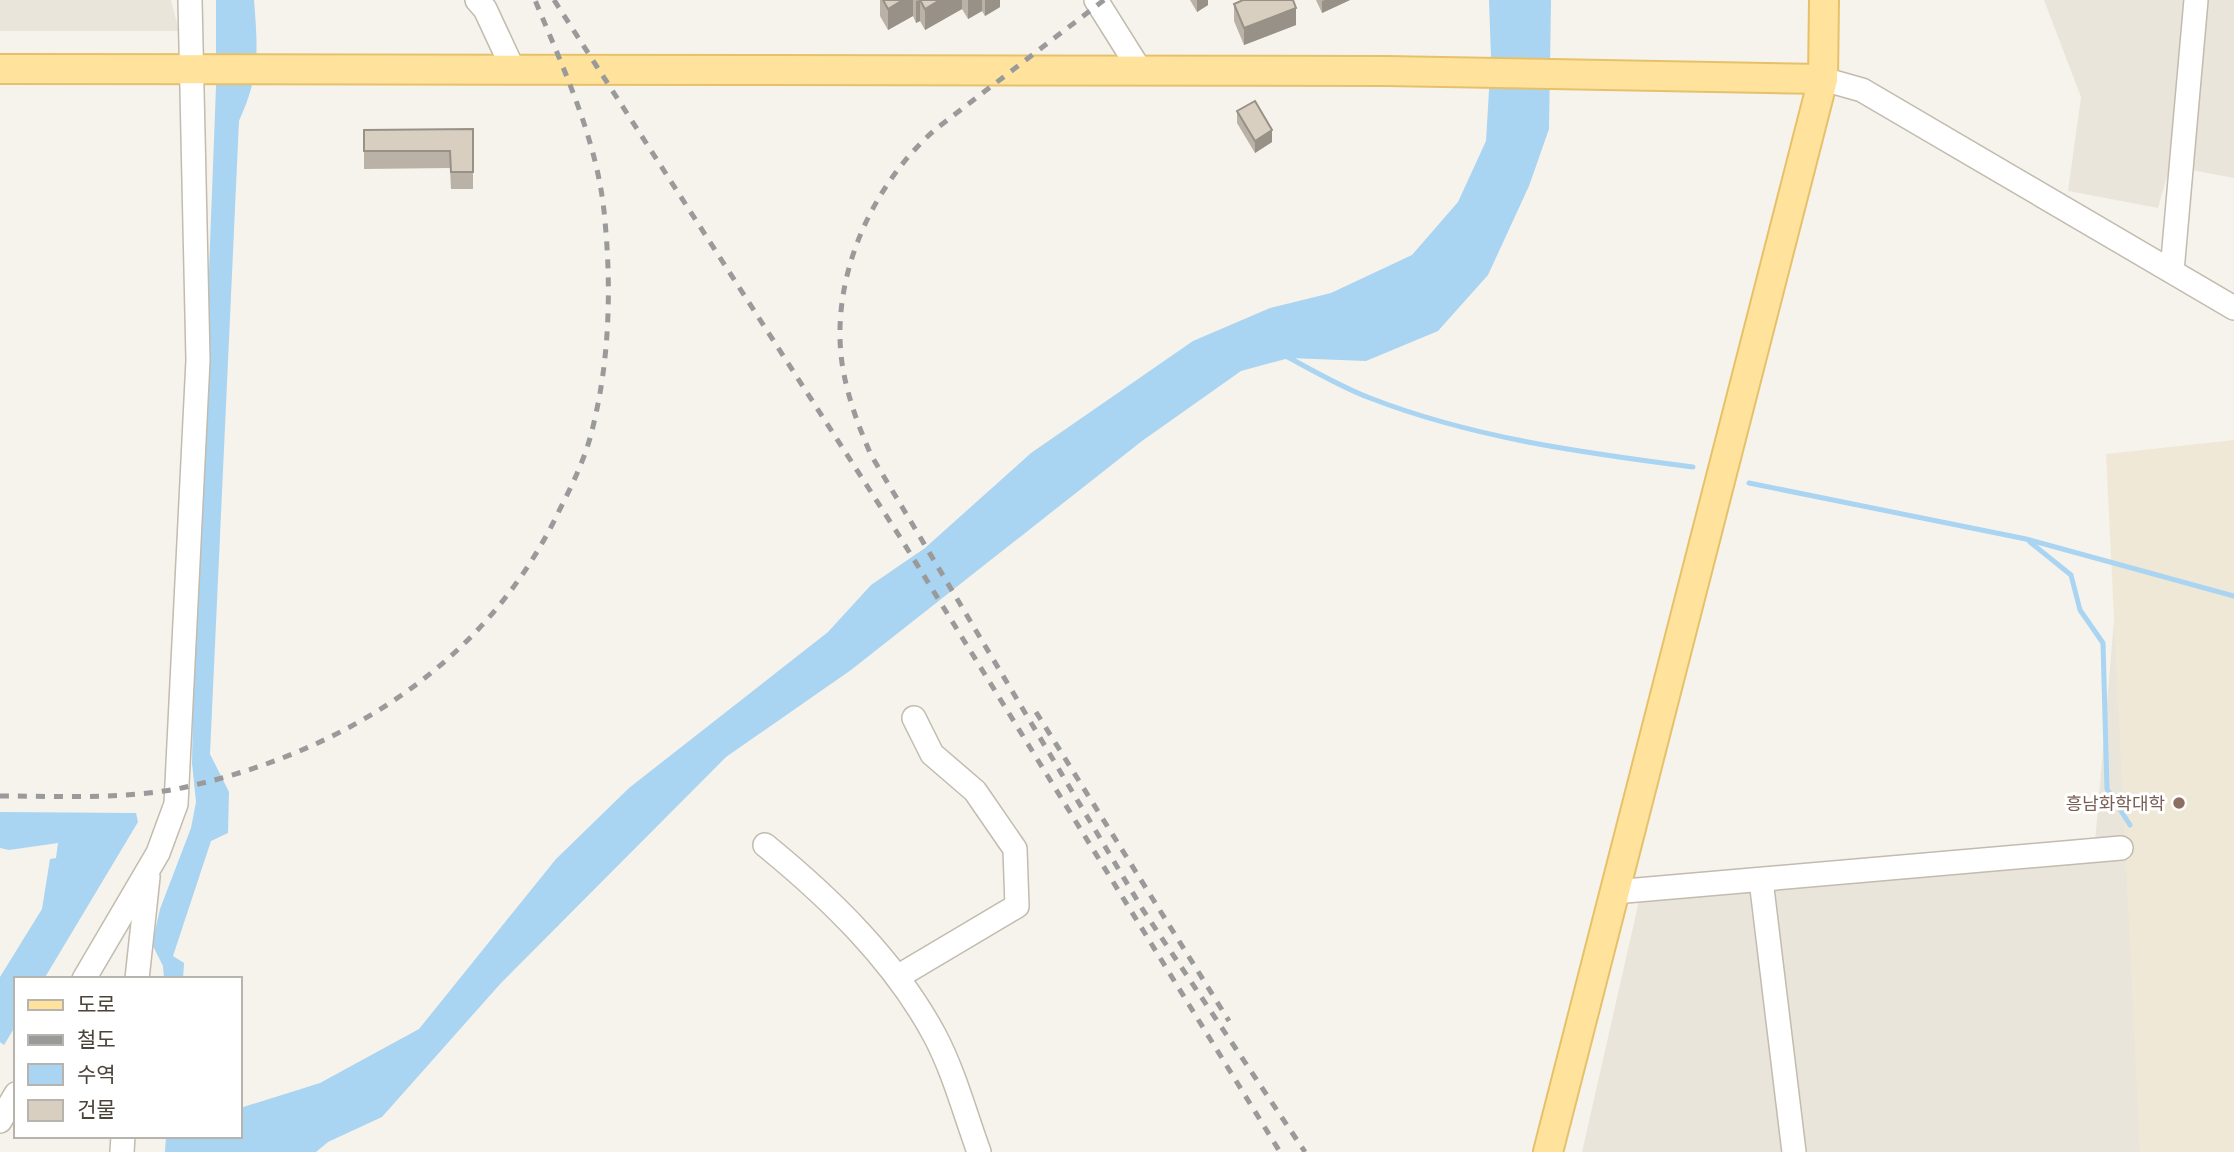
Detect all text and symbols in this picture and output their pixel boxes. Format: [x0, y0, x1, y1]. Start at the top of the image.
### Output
place label: 흥남화학대학 [2066, 791, 2165, 815]
marker: 흥남화학대학 [2171, 795, 2187, 811]
legend [14, 977, 242, 1138]
text: 도로 [77, 990, 116, 1018]
text: 철도 [77, 1025, 116, 1053]
text: 수역 [77, 1060, 116, 1088]
text: 건물 [77, 1095, 116, 1123]

